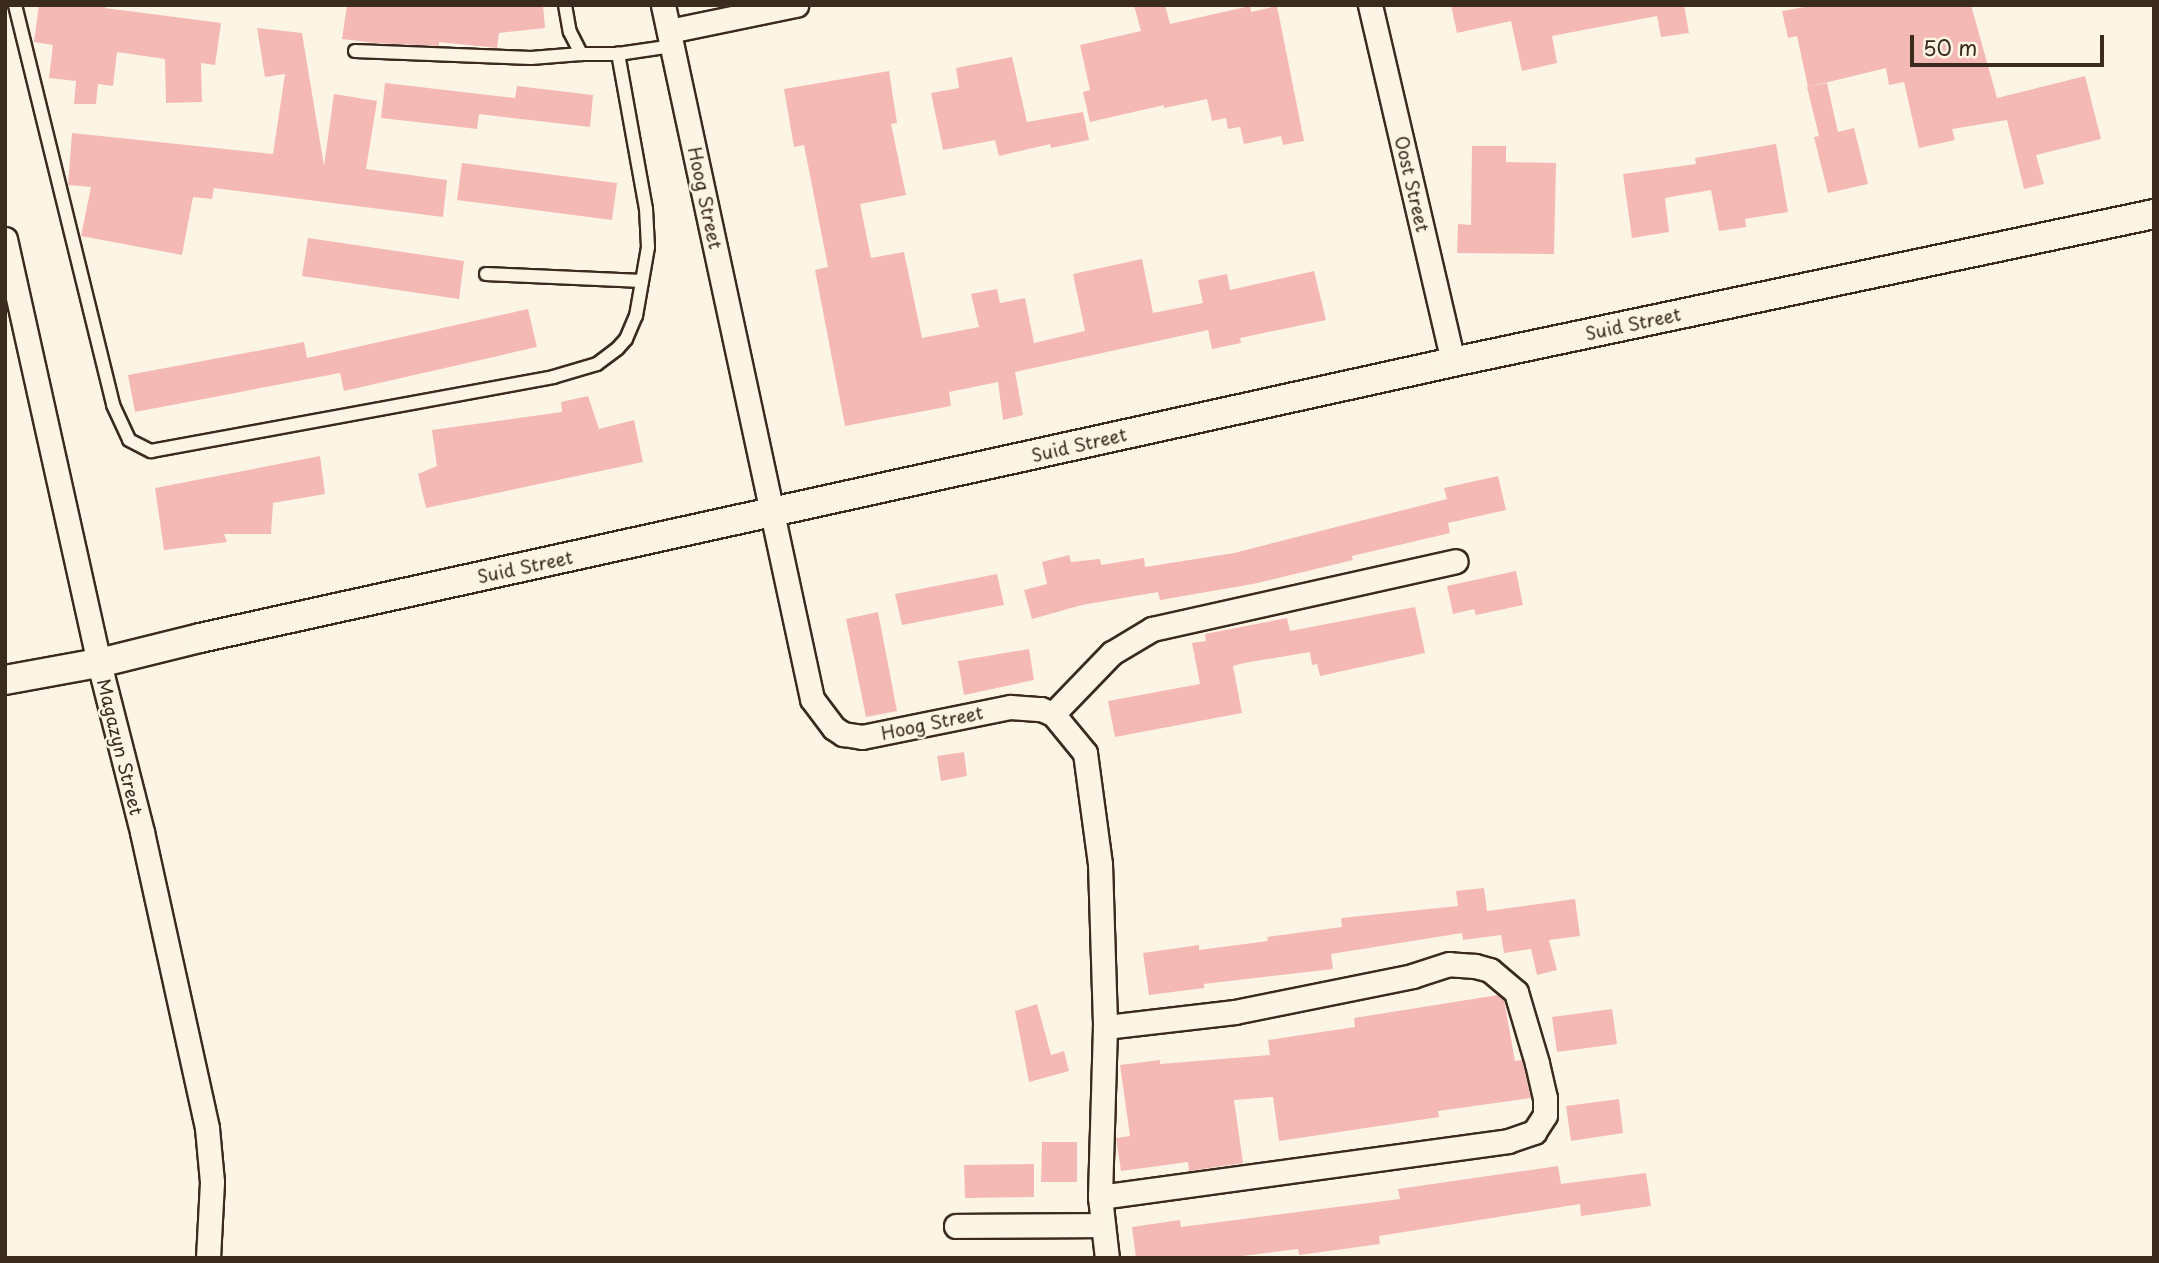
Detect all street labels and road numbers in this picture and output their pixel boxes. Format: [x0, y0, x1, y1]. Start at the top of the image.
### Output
street label: Oost Street [1390, 133, 1434, 235]
street label: Hoog Street [684, 145, 726, 251]
street label: Suid Street [1584, 303, 1682, 345]
street label: Suid Street [1030, 424, 1128, 466]
street label: Suid Street [476, 546, 574, 588]
street label: Magazyn Street [93, 677, 147, 817]
street label: Hoog Street [879, 702, 985, 744]

